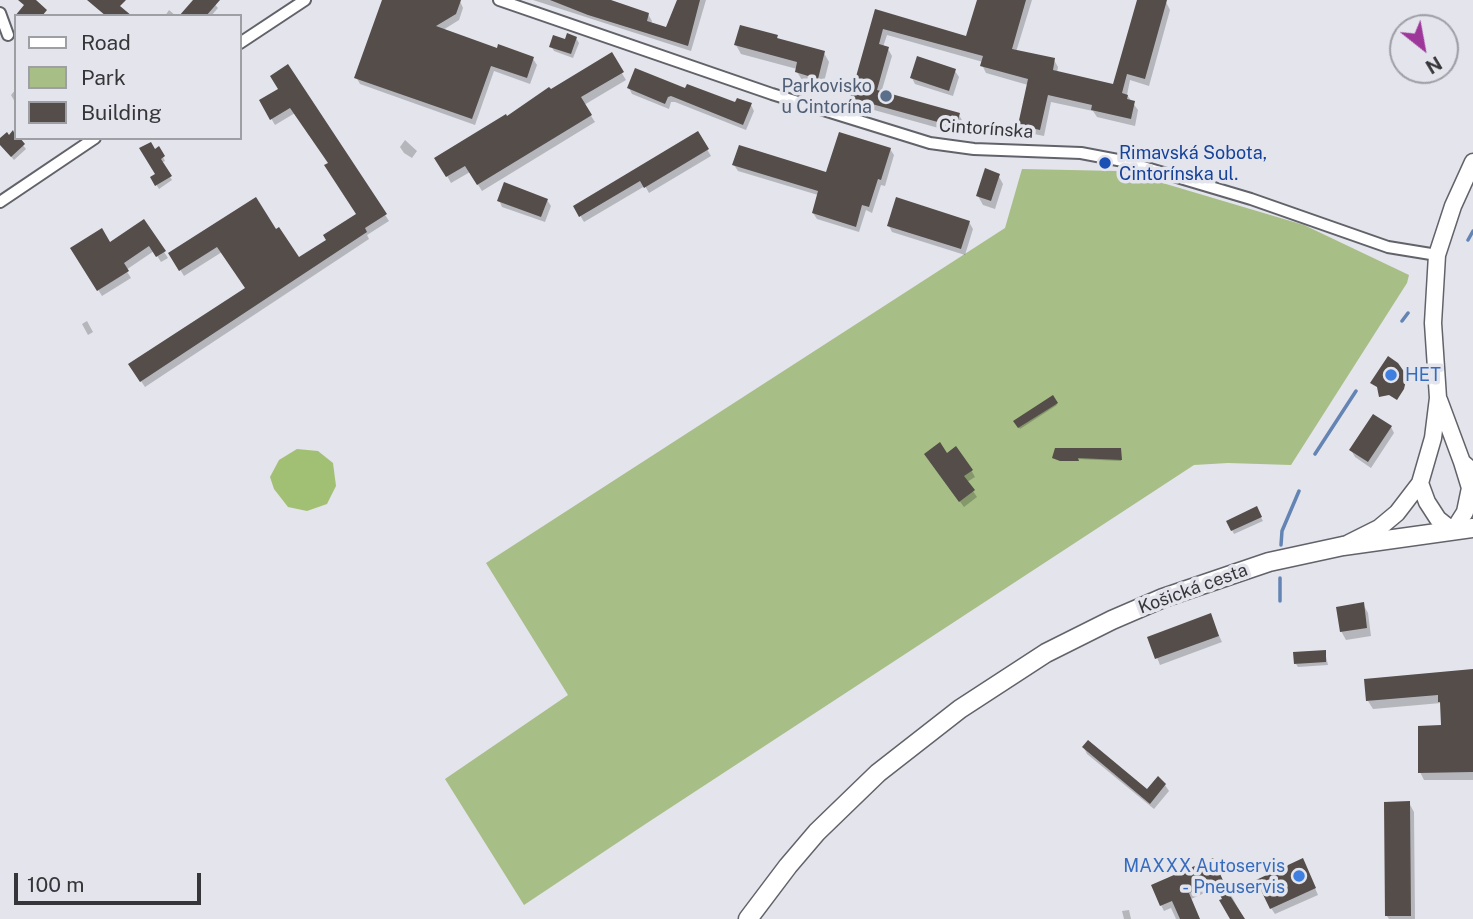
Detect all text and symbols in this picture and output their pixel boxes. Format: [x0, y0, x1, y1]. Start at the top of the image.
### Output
legend [14, 14, 242, 140]
north arrow [1389, 14, 1459, 84]
text: Road [81, 30, 131, 55]
text: N [1422, 52, 1446, 79]
text: Park [81, 65, 126, 90]
place label: Parkovisko u Cintorína [781, 75, 872, 118]
marker: Parkovisko u Cintorína [878, 88, 894, 104]
text: Building [81, 100, 162, 125]
street label: Cintorínska [938, 115, 1034, 143]
place label: Rimavská Sobota, Cintorínska ul. [1119, 142, 1267, 184]
marker: Rimavská Sobota, Cintorínska ul. [1097, 155, 1113, 171]
place label: HET [1405, 364, 1441, 386]
marker: HET [1383, 367, 1399, 383]
street label: Košická cesta [1135, 559, 1251, 619]
place label: MAXXX Autoservis - Pneuservis [1123, 855, 1285, 898]
scale bar [18, 860, 205, 904]
marker: MAXXX Autoservis - Pneuservis [1291, 868, 1307, 884]
text: 100 m [27, 872, 84, 897]

